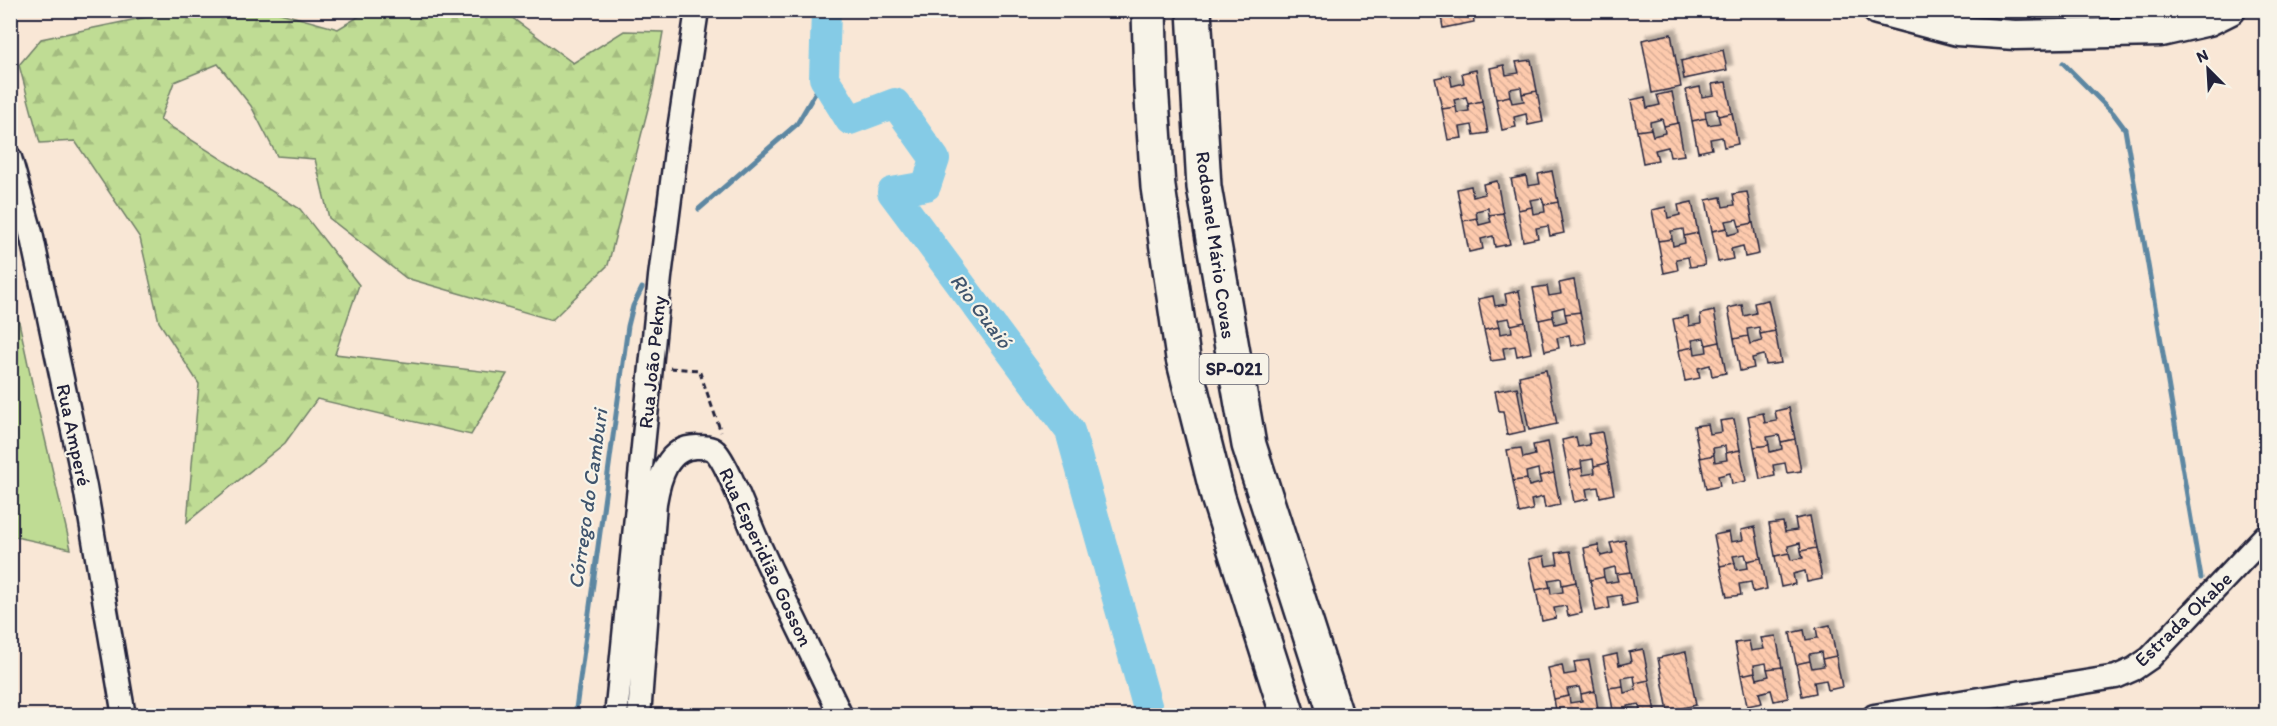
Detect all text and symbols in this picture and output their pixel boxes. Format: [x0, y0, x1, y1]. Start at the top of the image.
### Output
north arrow [2178, 39, 2238, 99]
text: N [2193, 45, 2211, 67]
street label: Rodoanel Mário Covas [1191, 150, 1241, 340]
water label: Rio Guaió [945, 269, 1018, 354]
street label: Rua João Pekny [633, 294, 671, 430]
road number: SP-021 [1200, 354, 1268, 384]
street label: Rua Amperé [51, 382, 97, 488]
water label: Córrego do Camburi [563, 405, 613, 590]
street label: Rua Esperidião Gosson [714, 464, 818, 650]
street label: Estrada Okabe [2129, 567, 2237, 671]

